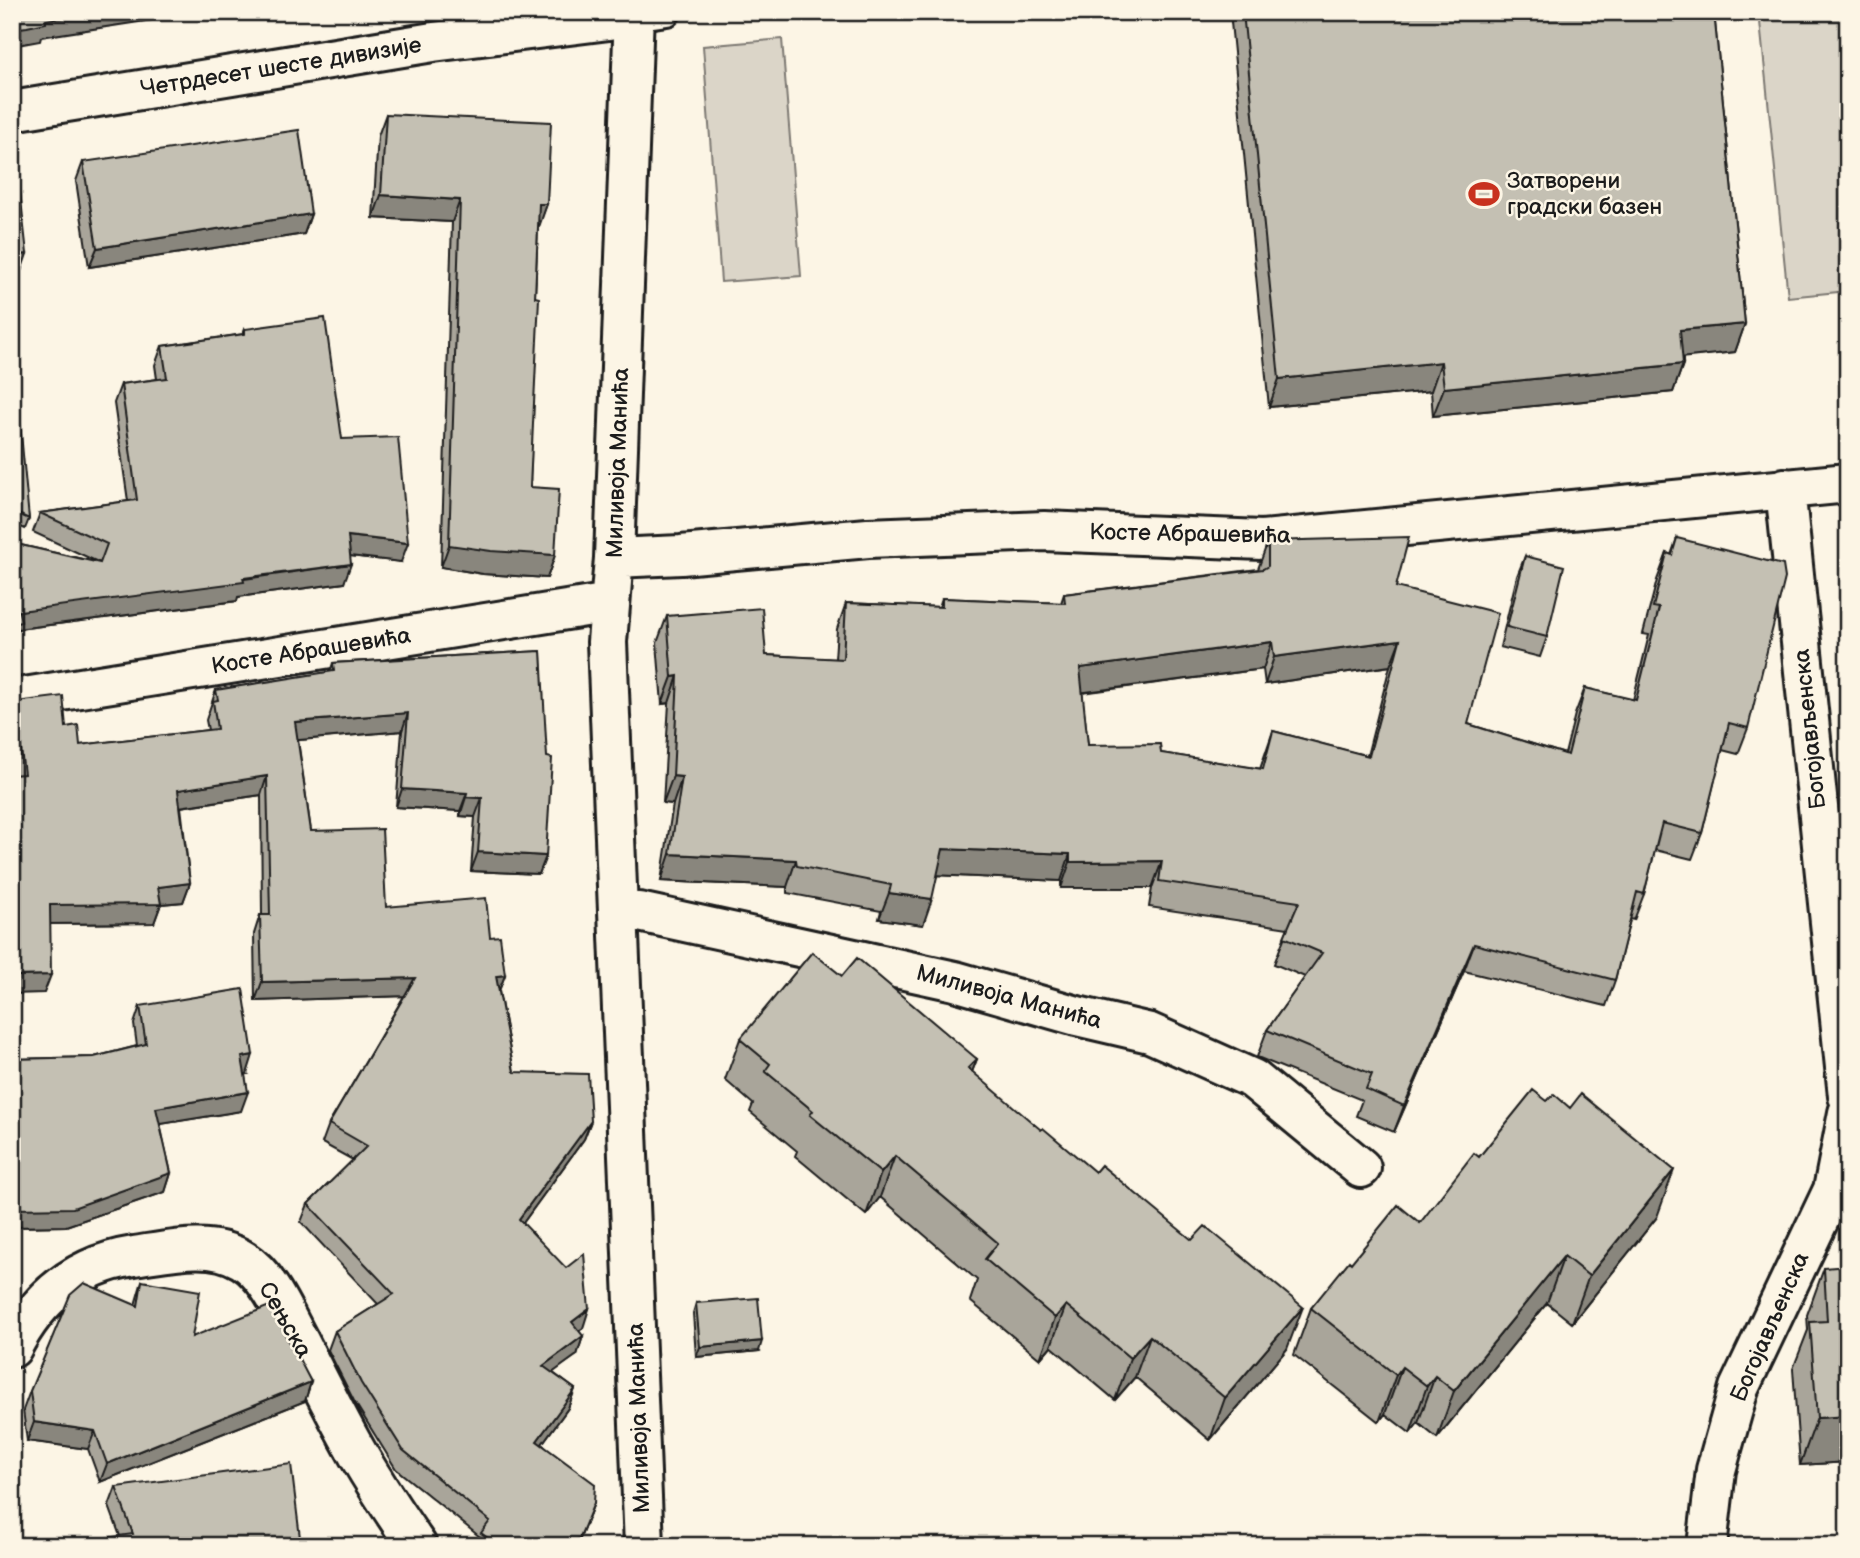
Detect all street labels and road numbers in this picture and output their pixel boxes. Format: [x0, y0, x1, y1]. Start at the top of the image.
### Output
street label: Четрдесет шесте дивизије [138, 31, 424, 103]
street label: Миливоја Манића [601, 367, 635, 559]
street label: Косте Абрашевића [1089, 518, 1291, 550]
street label: Косте Абрашевића [209, 621, 413, 681]
street label: Богојављенска [1788, 647, 1832, 810]
street label: Миливоја Манића [913, 959, 1105, 1035]
street label: Богојављенска [1725, 1248, 1816, 1406]
street label: Сењска [252, 1277, 318, 1363]
street label: Миливоја Манића [622, 1322, 656, 1514]

